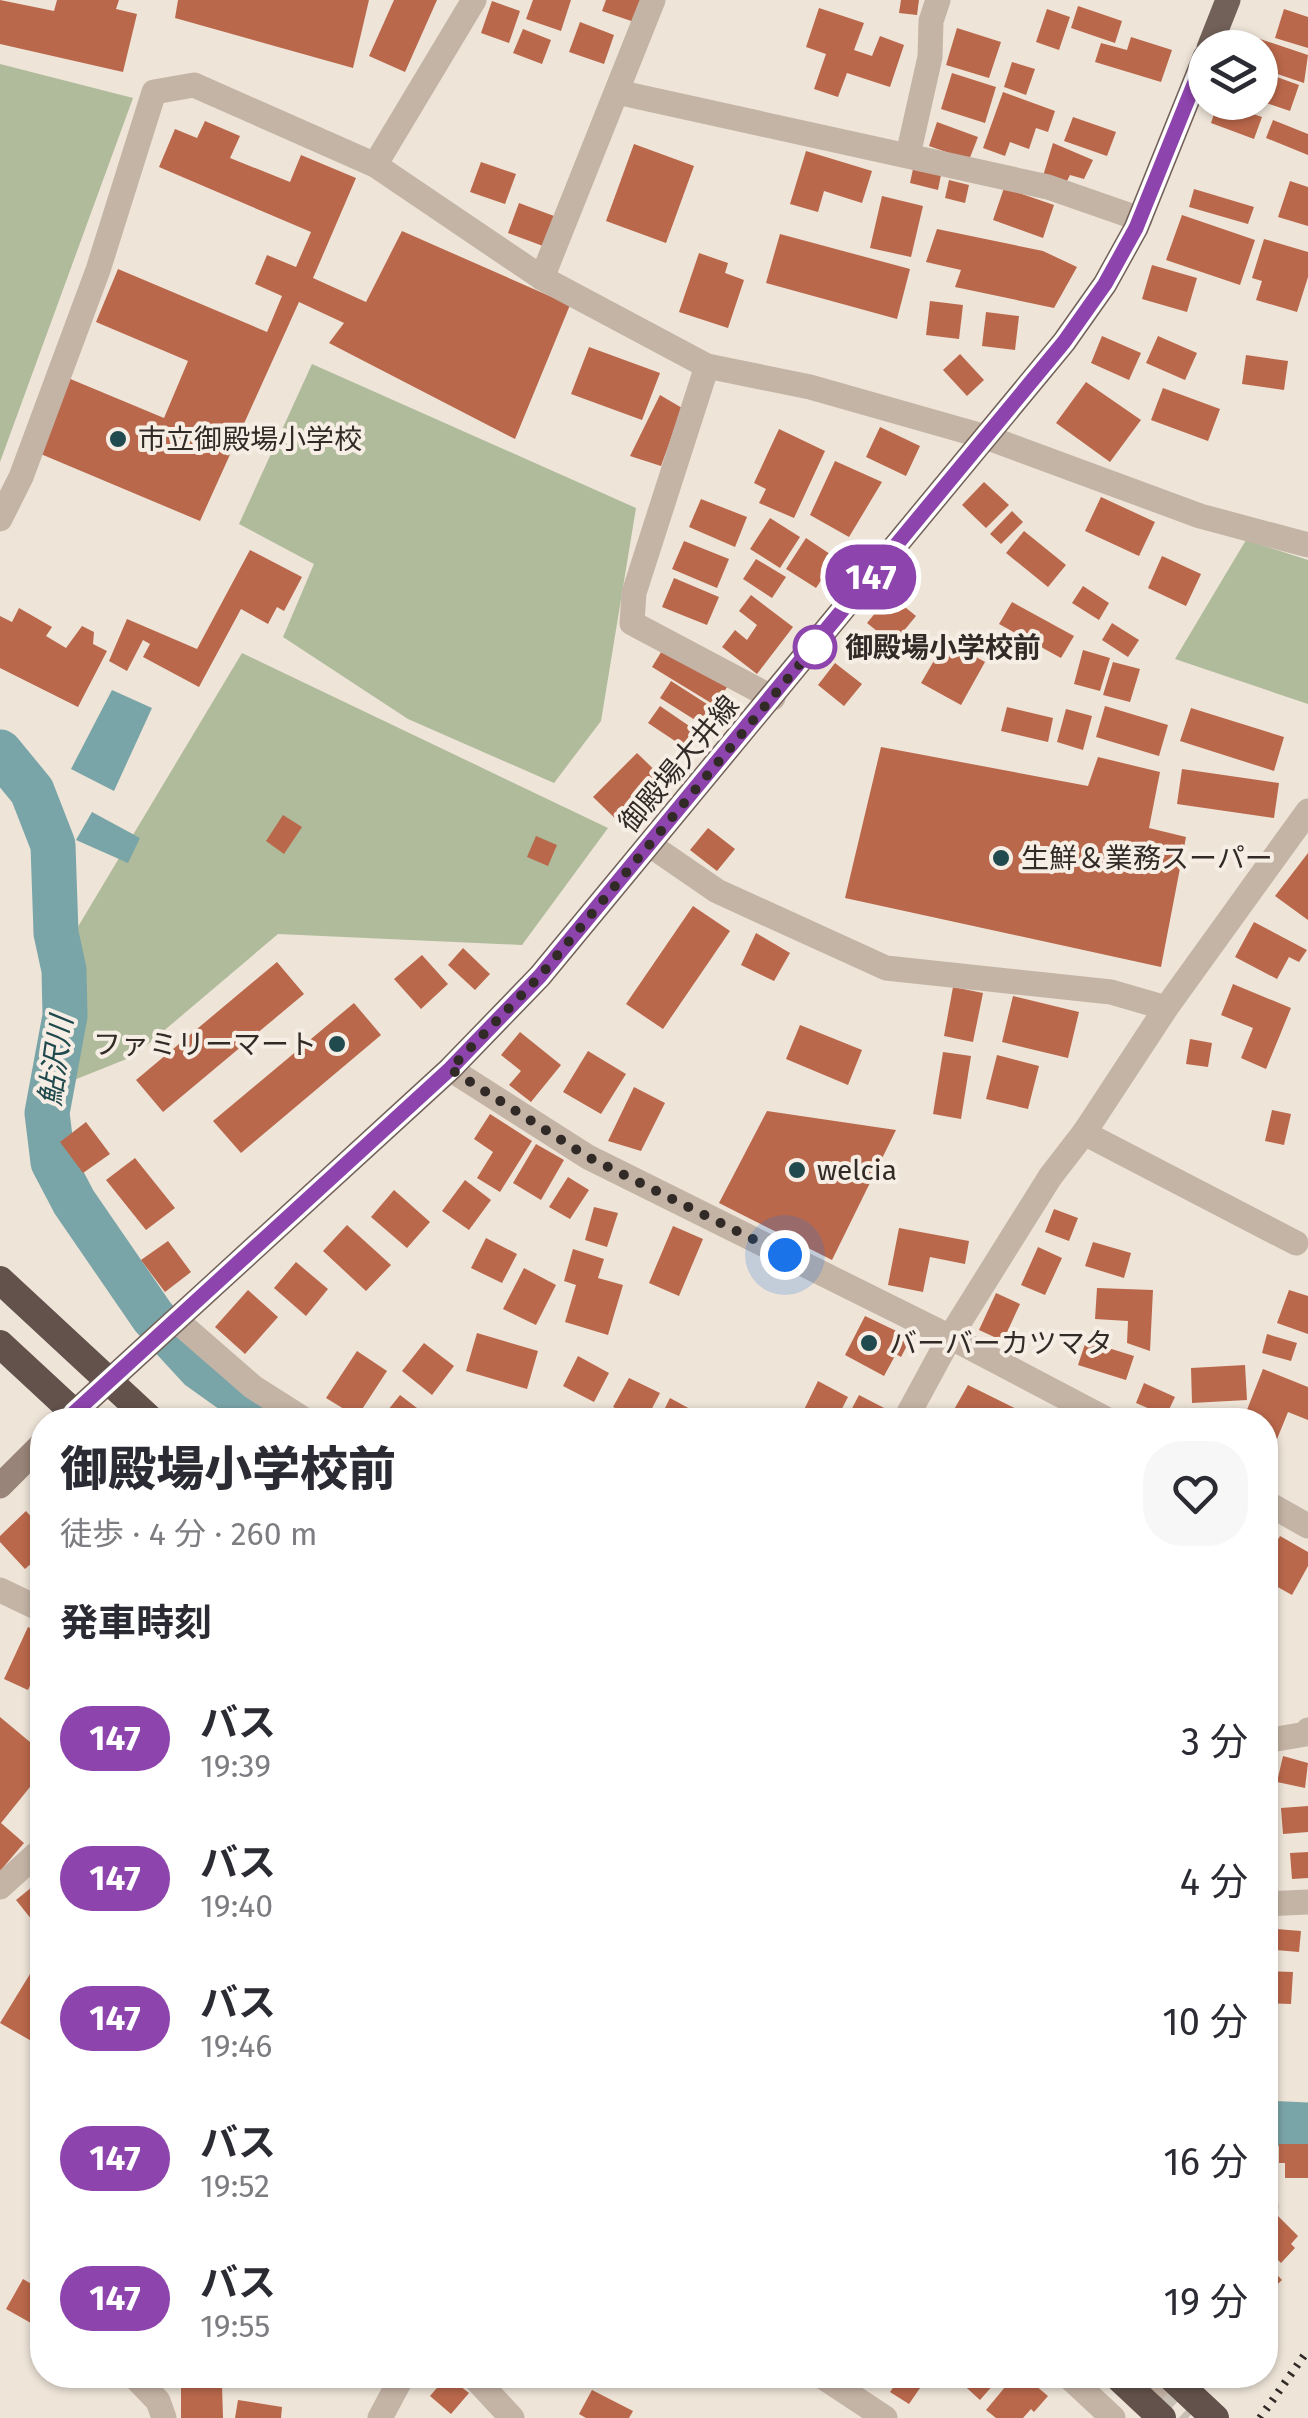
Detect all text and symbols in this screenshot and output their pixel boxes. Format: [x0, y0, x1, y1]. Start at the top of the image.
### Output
map controls [1188, 30, 1278, 120]
button: layers [1188, 30, 1278, 120]
place label: 市立御殿場小学校 [138, 423, 362, 456]
marker: 市立御殿場小学校 [107, 428, 129, 450]
line badge: 147 [814, 544, 928, 610]
text: 147 [845, 556, 897, 598]
marker: 御殿場小学校前 [794, 626, 836, 668]
place label: 御殿場小学校前 [845, 631, 1041, 664]
street label: 御殿場大井線 [612, 689, 746, 839]
place label: 生鮮＆業務スーパー [1021, 842, 1273, 875]
marker: 生鮮＆業務スーパー [990, 847, 1012, 869]
water label: 鮎沢川 [32, 1011, 81, 1108]
place label: ファミリーマート [93, 1028, 317, 1061]
marker: ファミリーマート [326, 1033, 348, 1055]
place label: welcia [817, 1154, 897, 1187]
marker: welcia [786, 1159, 808, 1181]
your location [760, 1230, 810, 1280]
place label: バーバーカツマタ [889, 1327, 1113, 1360]
marker: バーバーカツマタ [858, 1332, 880, 1354]
text: 御殿場小学校前 [60, 1441, 396, 1499]
button: heart [1143, 1441, 1248, 1546]
text: 徒歩 · 4 分 · 260 m [60, 1515, 317, 1553]
text: 発車時刻 [60, 1600, 212, 1646]
text: バス [200, 1700, 276, 1746]
text: 147 [89, 1717, 141, 1759]
text: 3 分 [1181, 1719, 1248, 1765]
text: 19:39 [200, 1747, 271, 1785]
text: バス [200, 1840, 276, 1886]
text: 147 [89, 1857, 141, 1899]
text: 4 分 [1180, 1859, 1248, 1905]
text: 19:40 [200, 1887, 273, 1925]
text: バス [200, 1980, 276, 2026]
text: 147 [89, 1997, 141, 2039]
text: 10 分 [1162, 1999, 1248, 2045]
text: 19:46 [200, 2027, 272, 2065]
text: バス [200, 2120, 276, 2166]
text: 147 [89, 2137, 141, 2179]
text: 16 分 [1163, 2139, 1248, 2185]
text: 19:52 [200, 2167, 270, 2205]
text: バス [200, 2260, 276, 2306]
text: 147 [89, 2277, 141, 2319]
text: 19 分 [1164, 2279, 1248, 2325]
text: 19:55 [200, 2307, 270, 2345]

